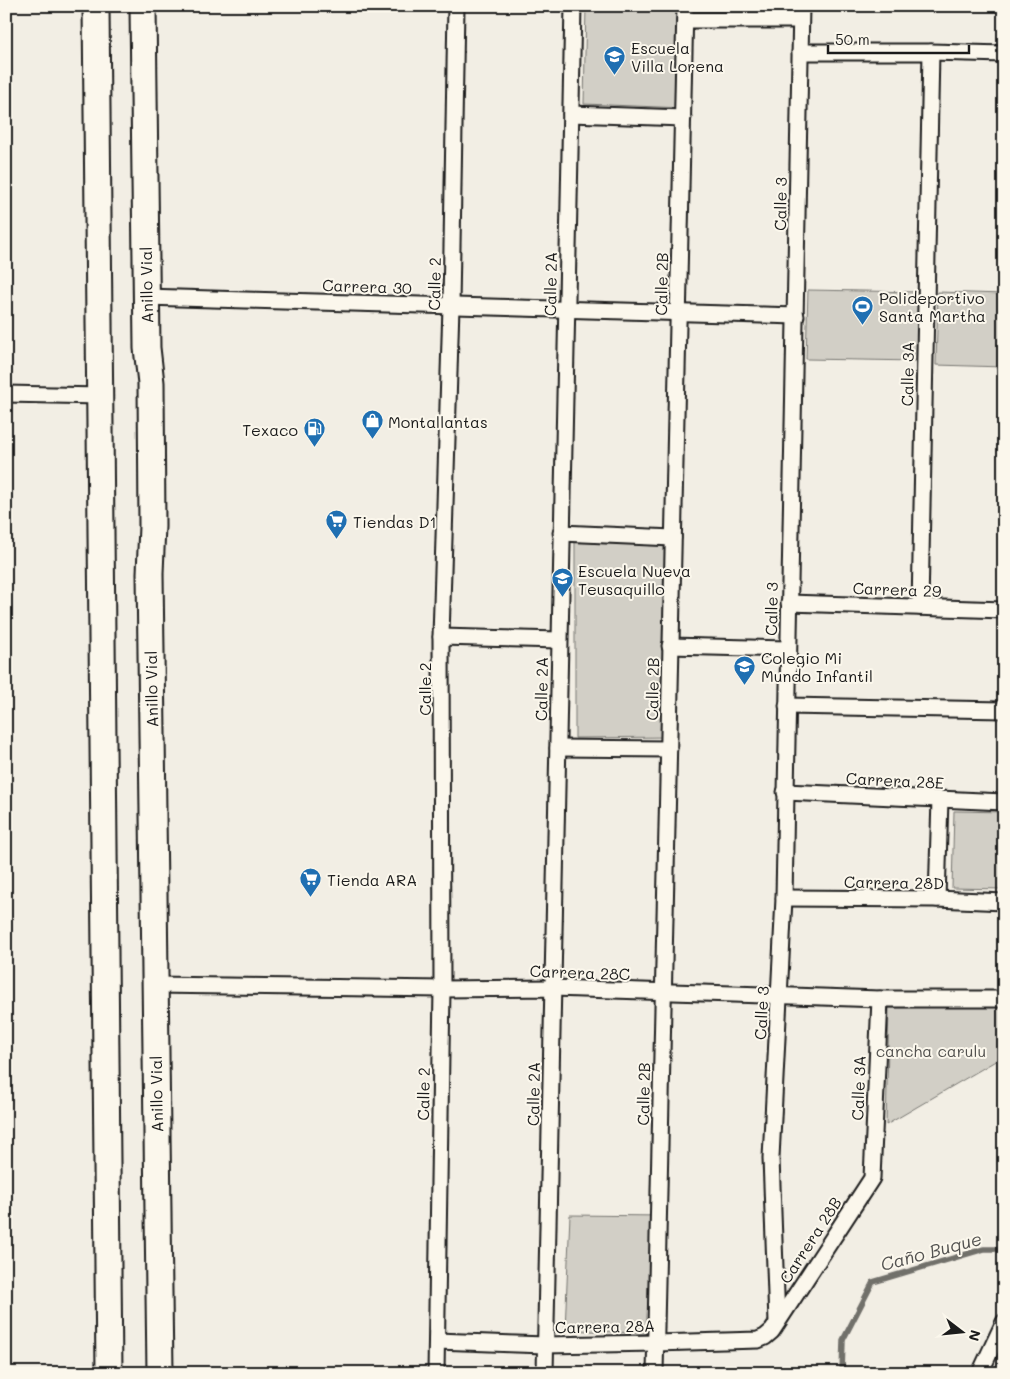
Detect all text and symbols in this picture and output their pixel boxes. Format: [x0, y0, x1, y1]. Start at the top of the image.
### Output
scale bar [828, 22, 969, 54]
text: 50 m [835, 29, 870, 49]
place label: Escuela Villa Lorena [631, 37, 724, 76]
school or university icon: Escuela Villa Lorena [603, 44, 627, 75]
street label: Calle 3 [769, 177, 791, 231]
street label: Anillo Vial [135, 247, 157, 323]
street label: Calle 2A [539, 252, 561, 316]
street label: Calle 2B [650, 252, 672, 316]
street label: Calle 2 [423, 257, 445, 311]
street label: Carrera 30 [322, 274, 412, 298]
place label: Polideportivo Santa Martha [879, 287, 986, 326]
sports icon: Polideportivo Santa Martha [851, 294, 875, 325]
street label: Calle 3A [896, 341, 918, 407]
shop icon: Montallantas [360, 409, 384, 440]
place label: Montallantas [388, 411, 488, 432]
fuel station icon: Texaco [302, 417, 326, 448]
place label: Texaco [242, 419, 298, 440]
supermarket icon: Tiendas D1 [325, 509, 349, 540]
place label: Tiendas D1 [353, 511, 437, 532]
place label: Escuela Nueva Teusaquillo [578, 560, 691, 599]
school or university icon: Escuela Nueva Teusaquillo [550, 567, 574, 598]
street label: Carrera 29 [852, 577, 942, 601]
street label: Calle 3 [760, 582, 782, 636]
place label: Colegio Mi Mundo Infantil [761, 647, 873, 686]
street label: Anillo Vial [140, 651, 162, 727]
school or university icon: Colegio Mi Mundo Infantil [733, 654, 757, 685]
street label: Calle 2A [530, 657, 552, 721]
street label: Calle 2B [641, 657, 663, 721]
street label: Calle 2 [414, 662, 435, 716]
street label: Carrera 28E [845, 767, 945, 793]
supermarket icon: Tienda ARA [299, 867, 323, 898]
place label: Tienda ARA [327, 869, 417, 890]
street label: Carrera 28D [844, 871, 944, 893]
street label: Carrera 28C [529, 960, 631, 984]
street label: Calle 3 [749, 986, 773, 1040]
park label: cancha carulu [876, 1040, 986, 1061]
street label: Calle 3A [846, 1055, 870, 1121]
street label: Anillo Vial [145, 1056, 167, 1132]
street label: Calle 2A [522, 1062, 544, 1126]
street label: Calle 2B [632, 1062, 654, 1126]
street label: Calle 2 [412, 1067, 434, 1121]
street label: Carrera 28B [774, 1193, 846, 1287]
water label: Caño Buque [878, 1226, 984, 1276]
north arrow [938, 1306, 988, 1356]
street label: Carrera 28A [555, 1315, 655, 1337]
text: N [964, 1328, 986, 1343]

